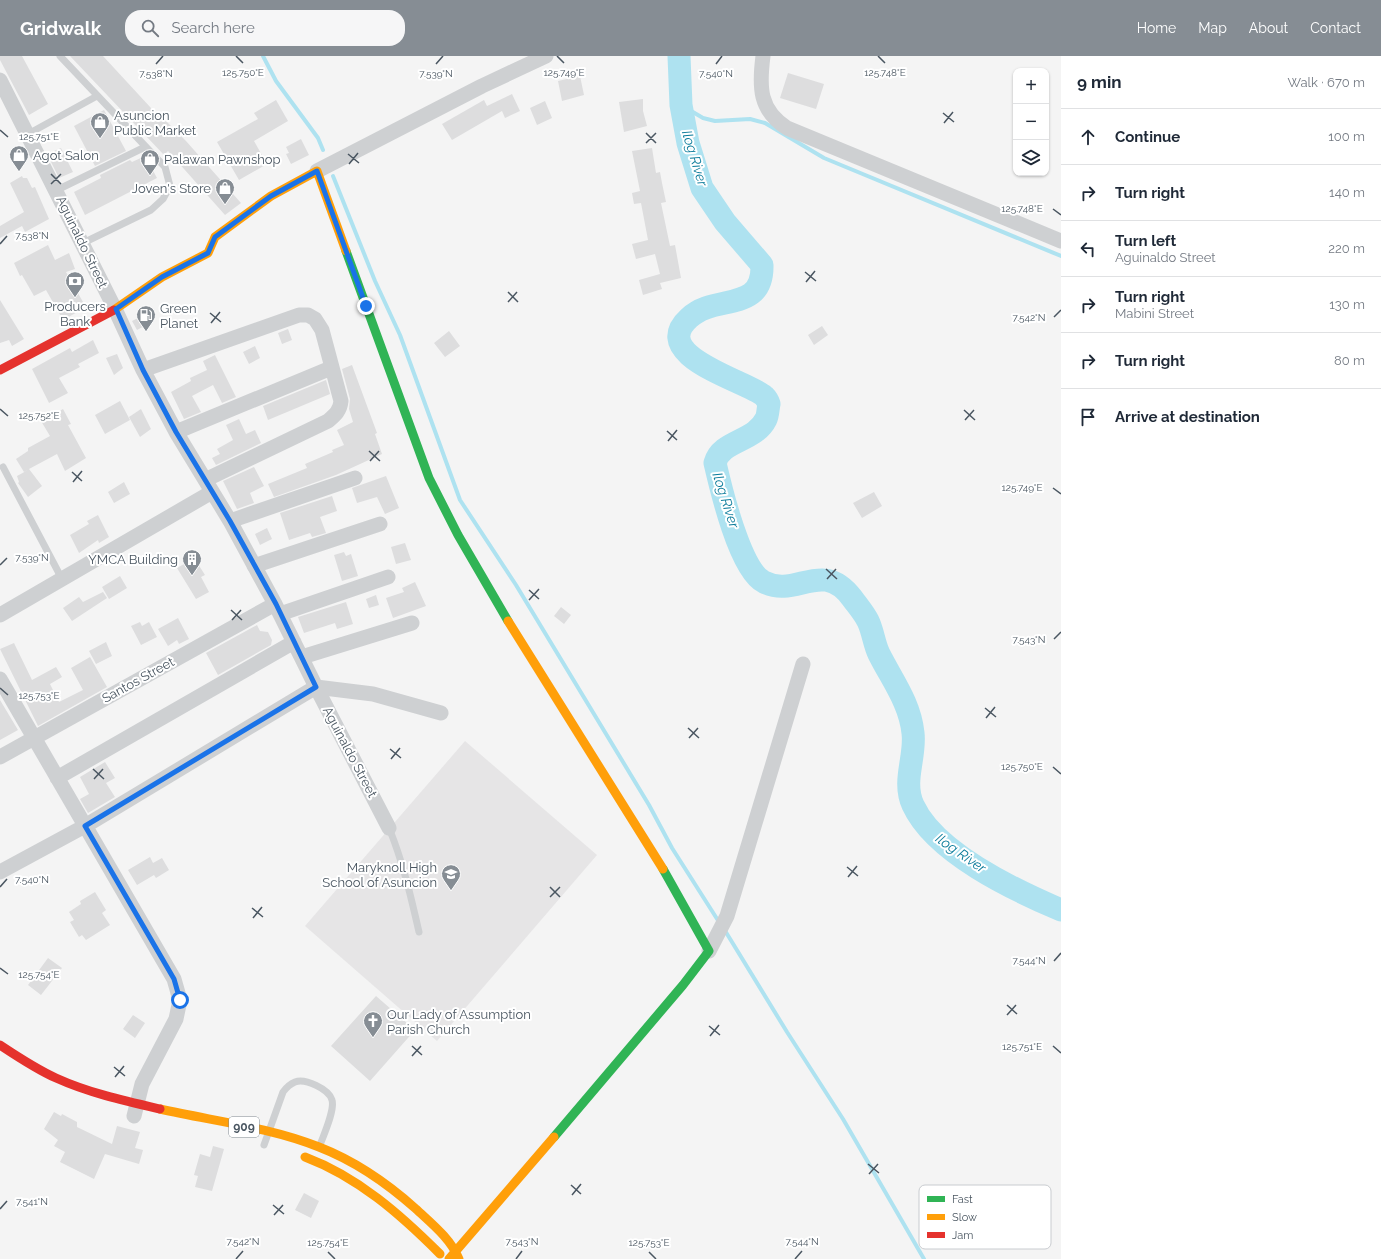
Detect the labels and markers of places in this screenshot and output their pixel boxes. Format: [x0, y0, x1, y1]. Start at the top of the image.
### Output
place label: Asuncion Public Market [114, 108, 197, 138]
shop icon: Asuncion Public Market [89, 111, 111, 139]
shop icon: Agot Salon [8, 144, 30, 172]
place label: Agot Salon [33, 148, 99, 163]
shop icon: Palawan Pawnshop [139, 148, 161, 176]
place label: Palawan Pawnshop [164, 152, 281, 167]
shop icon: Joven's Store [214, 177, 236, 205]
place label: Joven's Store [132, 181, 211, 196]
bank icon: Producers Bank [64, 270, 86, 298]
place label: Producers Bank [44, 299, 106, 329]
place label: Green Planet [160, 301, 199, 331]
fuel station icon: Green Planet [135, 304, 157, 332]
building icon: YMCA Building [181, 548, 203, 576]
place label: YMCA Building [88, 552, 178, 567]
place label: Maryknoll High School of Asuncion [322, 860, 437, 890]
school or university icon: Maryknoll High School of Asuncion [440, 863, 462, 891]
place label: Our Lady of Assumption Parish Church [387, 1007, 531, 1037]
church icon: Our Lady of Assumption Parish Church [362, 1010, 384, 1038]

